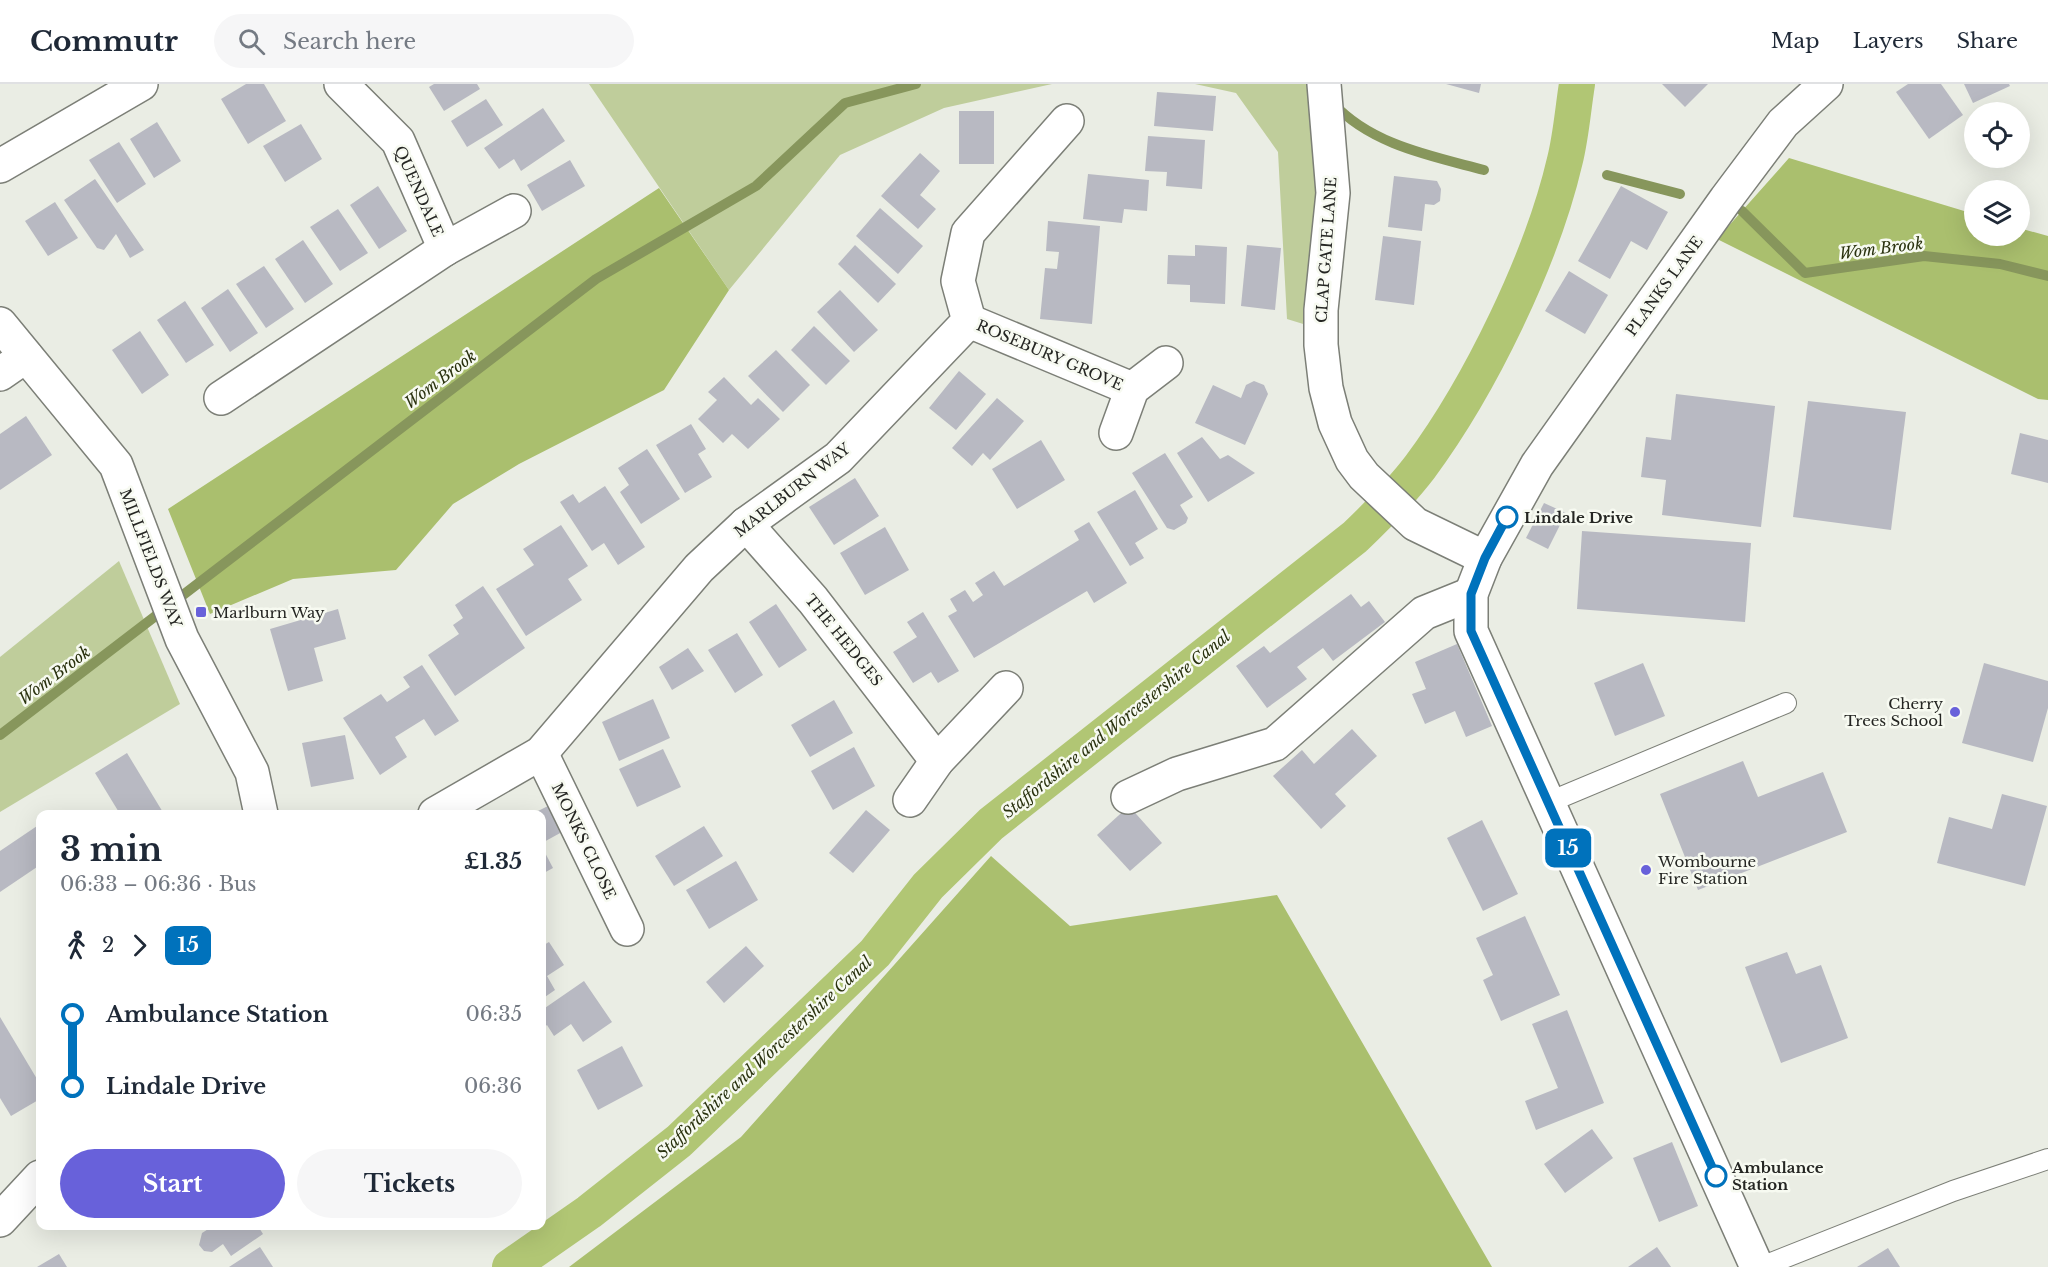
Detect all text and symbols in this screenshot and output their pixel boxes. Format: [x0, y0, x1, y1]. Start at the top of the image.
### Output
search box [214, 14, 634, 68]
text: Commutr [30, 24, 178, 59]
icon: search [235, 25, 268, 58]
text: Search here [283, 28, 416, 55]
text: Map [1771, 28, 1820, 54]
text: Layers [1853, 28, 1924, 54]
text: Share [1957, 28, 2018, 54]
map controls [1964, 102, 2030, 246]
button: locate [1964, 102, 2030, 168]
street label: QUENDALE [390, 143, 448, 240]
street label: CLAP GATE LANE [1311, 176, 1341, 324]
button: layers [1964, 180, 2030, 246]
street label: PLANKS LANE [1621, 232, 1707, 340]
water label: Wom Brook [1838, 233, 1924, 263]
street label: ROSEBURY GROVE [974, 315, 1126, 395]
water label: Wom Brook [400, 345, 480, 413]
street label: MARLBURN WAY [730, 438, 855, 541]
street label: MILLFIELDS WAY [116, 486, 187, 631]
marker: Lindale Drive [1496, 506, 1518, 528]
place label: Lindale Drive [1524, 508, 1633, 527]
street label: THE HEDGES [801, 590, 887, 690]
place label: Marlburn Way [213, 603, 325, 622]
marker: Marlburn Way [194, 605, 208, 619]
water label: Staffordshire and Worcestershire Canal [998, 625, 1235, 822]
water label: Wom Brook [14, 641, 94, 709]
place label: Cherry Trees School [1844, 694, 1943, 730]
marker: Cherry Trees School [1948, 705, 1962, 719]
street label: MONKS CLOSE [548, 780, 620, 902]
line badge: 15 [1541, 828, 1595, 867]
text: 3 min [60, 829, 162, 870]
text: 15 [1557, 835, 1579, 861]
text: £1.35 [464, 848, 522, 875]
place label: Wombourne Fire Station [1657, 852, 1756, 888]
marker: Wombourne Fire Station [1639, 863, 1653, 877]
text: 06:33 – 06:36 · Bus [60, 872, 256, 896]
icon: walk [60, 929, 93, 962]
icon: forward [123, 929, 156, 962]
text: 15 [177, 932, 199, 958]
text: 2 [102, 933, 114, 957]
water label: Staffordshire and Worcestershire Canal [652, 951, 877, 1162]
text: Ambulance Station [106, 1001, 328, 1028]
text: 06:35 [465, 1002, 522, 1026]
text: Lindale Drive [106, 1073, 266, 1100]
text: 06:36 [464, 1074, 522, 1098]
button: Start [60, 1149, 285, 1218]
button: Tickets [297, 1149, 522, 1218]
place label: Ambulance Station [1731, 1158, 1824, 1194]
marker: Ambulance Station [1705, 1165, 1727, 1187]

